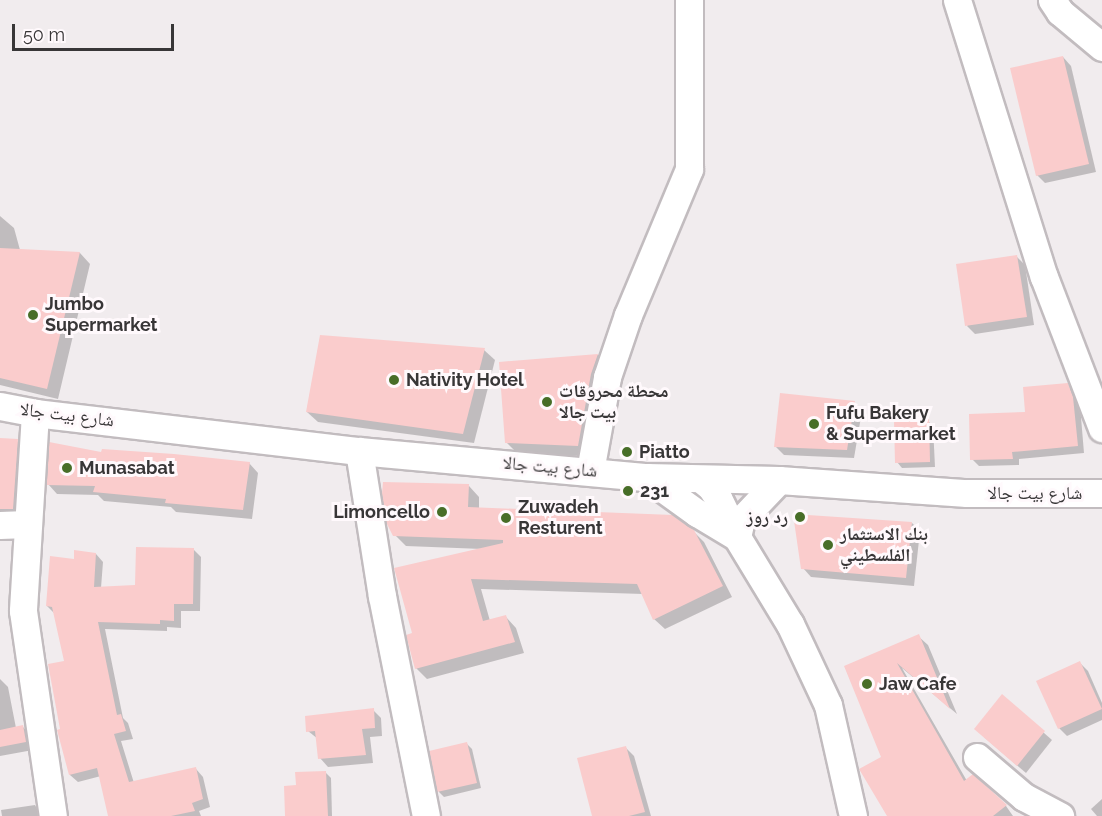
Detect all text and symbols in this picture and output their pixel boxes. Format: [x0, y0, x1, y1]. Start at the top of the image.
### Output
scale bar [15, 12, 177, 50]
text: 50 m [23, 24, 65, 45]
place label: Jumbo Supermarket [45, 294, 157, 336]
marker: Jumbo Supermarket [26, 308, 40, 322]
place label: Nativity Hotel [406, 369, 524, 391]
marker: Nativity Hotel [387, 373, 401, 387]
place label: محطة محروقات بيت جالا [559, 381, 669, 424]
marker: محطة محروقات بيت جالا [540, 395, 554, 409]
street label: شارع بيت جالا [19, 399, 115, 431]
place label: Fufu Bakery & Supermarket [826, 403, 956, 446]
marker: Fufu Bakery & Supermarket [807, 417, 821, 431]
place label: Piatto [639, 441, 690, 463]
marker: Piatto [620, 445, 634, 459]
street label: شارع بيت جالا [502, 452, 598, 482]
place label: Munasabat [79, 457, 175, 479]
marker: Munasabat [60, 461, 74, 475]
place label: 231 [640, 480, 669, 502]
street label: شارع بيت جالا [988, 482, 1082, 504]
marker: 231 [621, 484, 635, 498]
place label: Zuwadeh Resturent [518, 497, 603, 540]
place label: Limoncello [333, 501, 430, 523]
marker: Limoncello [435, 505, 449, 519]
place label: رد روز [747, 506, 788, 528]
marker: رد روز [793, 510, 807, 524]
marker: Zuwadeh Resturent [499, 511, 513, 525]
place label: بنك الاستثمار الفلسطيني [840, 524, 928, 566]
marker: بنك الاستثمار الفلسطيني [821, 538, 835, 552]
place label: Jaw Cafe [879, 673, 957, 695]
marker: Jaw Cafe [860, 677, 874, 691]

